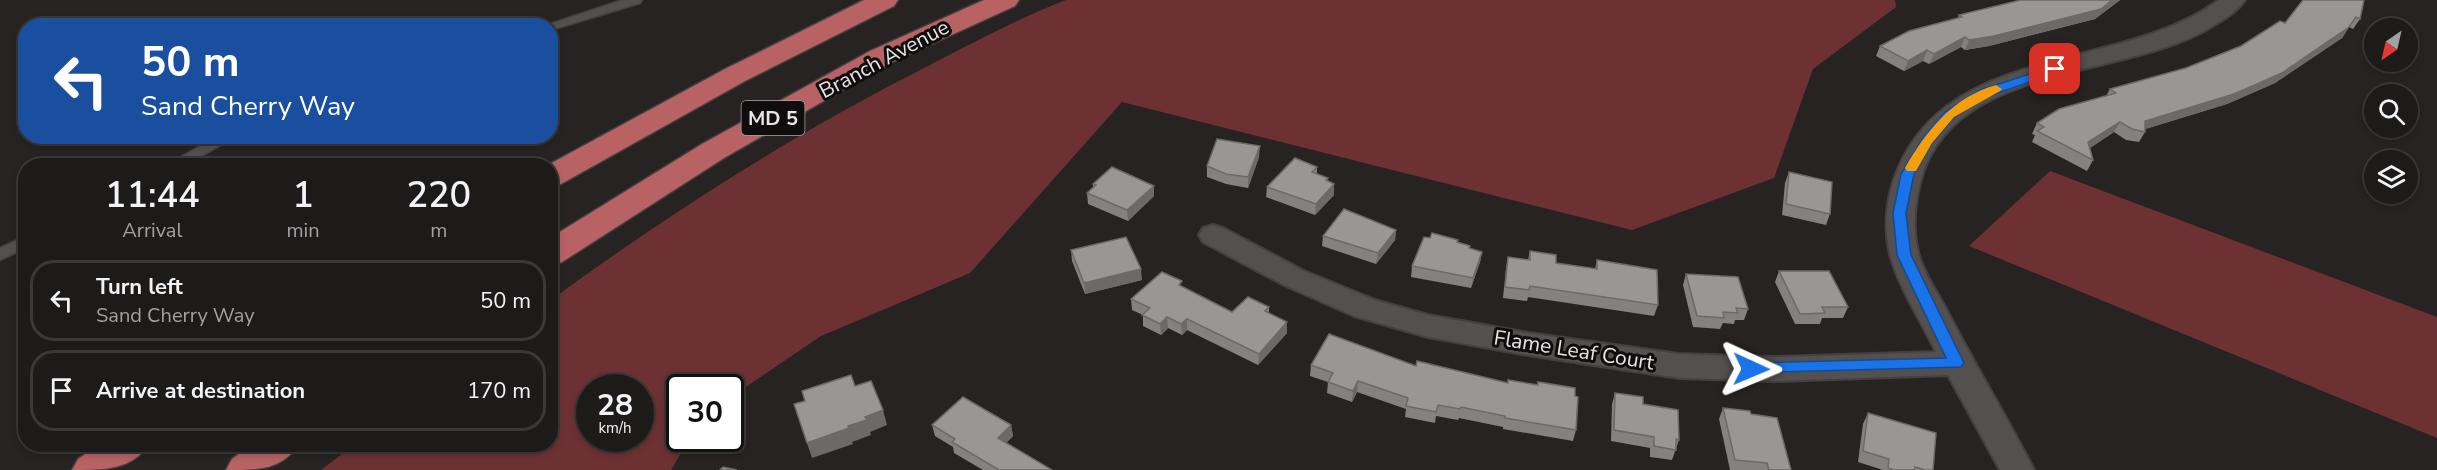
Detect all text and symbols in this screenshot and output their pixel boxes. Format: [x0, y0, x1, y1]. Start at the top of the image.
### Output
street label: Branch Avenue [814, 13, 954, 105]
north arrow [2364, 18, 2418, 72]
map controls [2364, 18, 2418, 204]
text: 50 m [141, 34, 240, 91]
icon: left [42, 42, 120, 120]
pin [2029, 43, 2080, 94]
icon: arrive [2038, 52, 2071, 85]
button: search [2364, 84, 2418, 138]
text: Sand Cherry Way [141, 88, 355, 125]
road number: MD 5 [742, 101, 804, 135]
button: layers [2364, 150, 2418, 204]
text: 11:44 [105, 171, 200, 220]
text: 1 [292, 171, 314, 220]
text: 220 [406, 171, 471, 220]
text: Arrival [122, 217, 182, 244]
text: min [287, 217, 320, 244]
text: m [430, 217, 447, 244]
text: Turn left [96, 272, 183, 302]
icon: left [45, 284, 78, 317]
text: 50 m [480, 286, 531, 316]
text: Sand Cherry Way [96, 302, 255, 329]
street label: Flame Leaf Court [1492, 324, 1657, 377]
position arrow [1719, 337, 1783, 401]
icon: arrive [45, 374, 78, 407]
speed limit sign: 30 [666, 374, 744, 452]
text: Arrive at destination [96, 376, 305, 406]
text: 170 m [467, 376, 531, 406]
text: 28 [597, 385, 633, 426]
text: km/h [598, 418, 632, 438]

